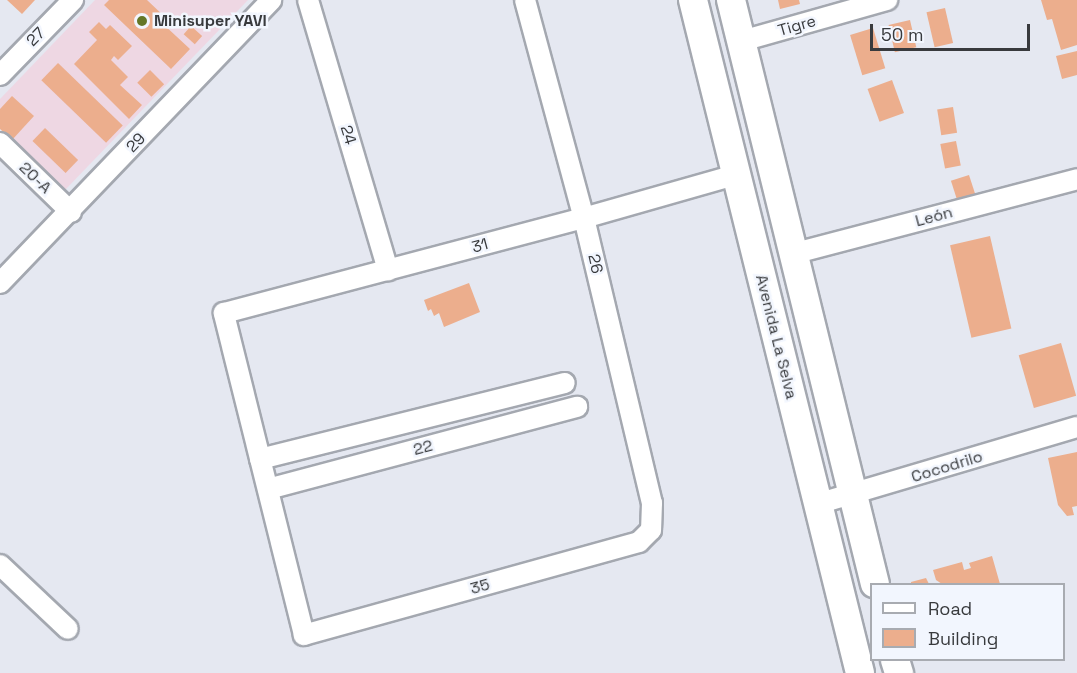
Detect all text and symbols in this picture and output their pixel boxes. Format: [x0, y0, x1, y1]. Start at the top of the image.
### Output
place label: Minisuper YAVI [154, 11, 267, 31]
street label: Tigre [776, 11, 818, 41]
scale bar [873, 12, 1034, 50]
marker: Minisuper YAVI [135, 14, 149, 28]
text: 50 m [881, 23, 923, 46]
street label: 27 [23, 24, 49, 50]
street label: 24 [336, 123, 360, 147]
street label: 29 [122, 129, 150, 157]
street label: 20-A [15, 158, 55, 198]
street label: León [913, 203, 955, 231]
street label: 31 [470, 235, 490, 257]
street label: 26 [583, 252, 607, 276]
street label: Avenida La Selva [751, 273, 801, 401]
street label: 22 [411, 436, 435, 460]
street label: Cocodrilo [909, 447, 985, 487]
street label: 35 [468, 575, 492, 599]
legend [870, 583, 1065, 661]
text: Road [928, 597, 972, 620]
text: Building [928, 627, 998, 650]

